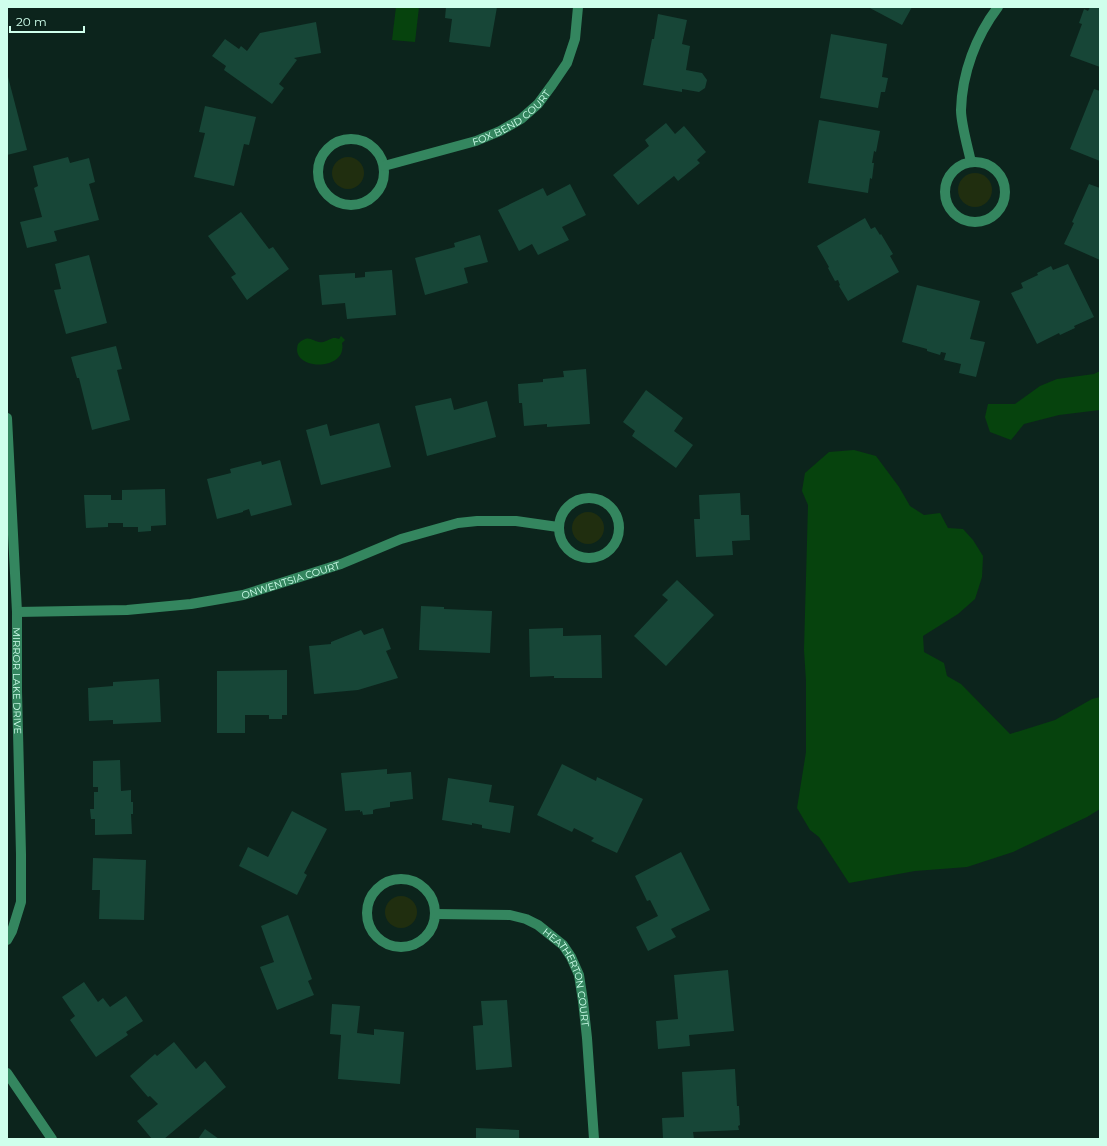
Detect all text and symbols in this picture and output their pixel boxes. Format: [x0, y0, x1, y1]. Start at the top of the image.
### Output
scale bar [10, 8, 84, 34]
text: 20 m [16, 14, 47, 29]
street label: FOX BEND COURT [471, 87, 553, 148]
street label: ONWENTSIA COURT [240, 558, 342, 602]
street label: MIRROR LAKE DRIVE [11, 627, 25, 735]
street label: HEATHERTON COURT [540, 925, 592, 1028]

